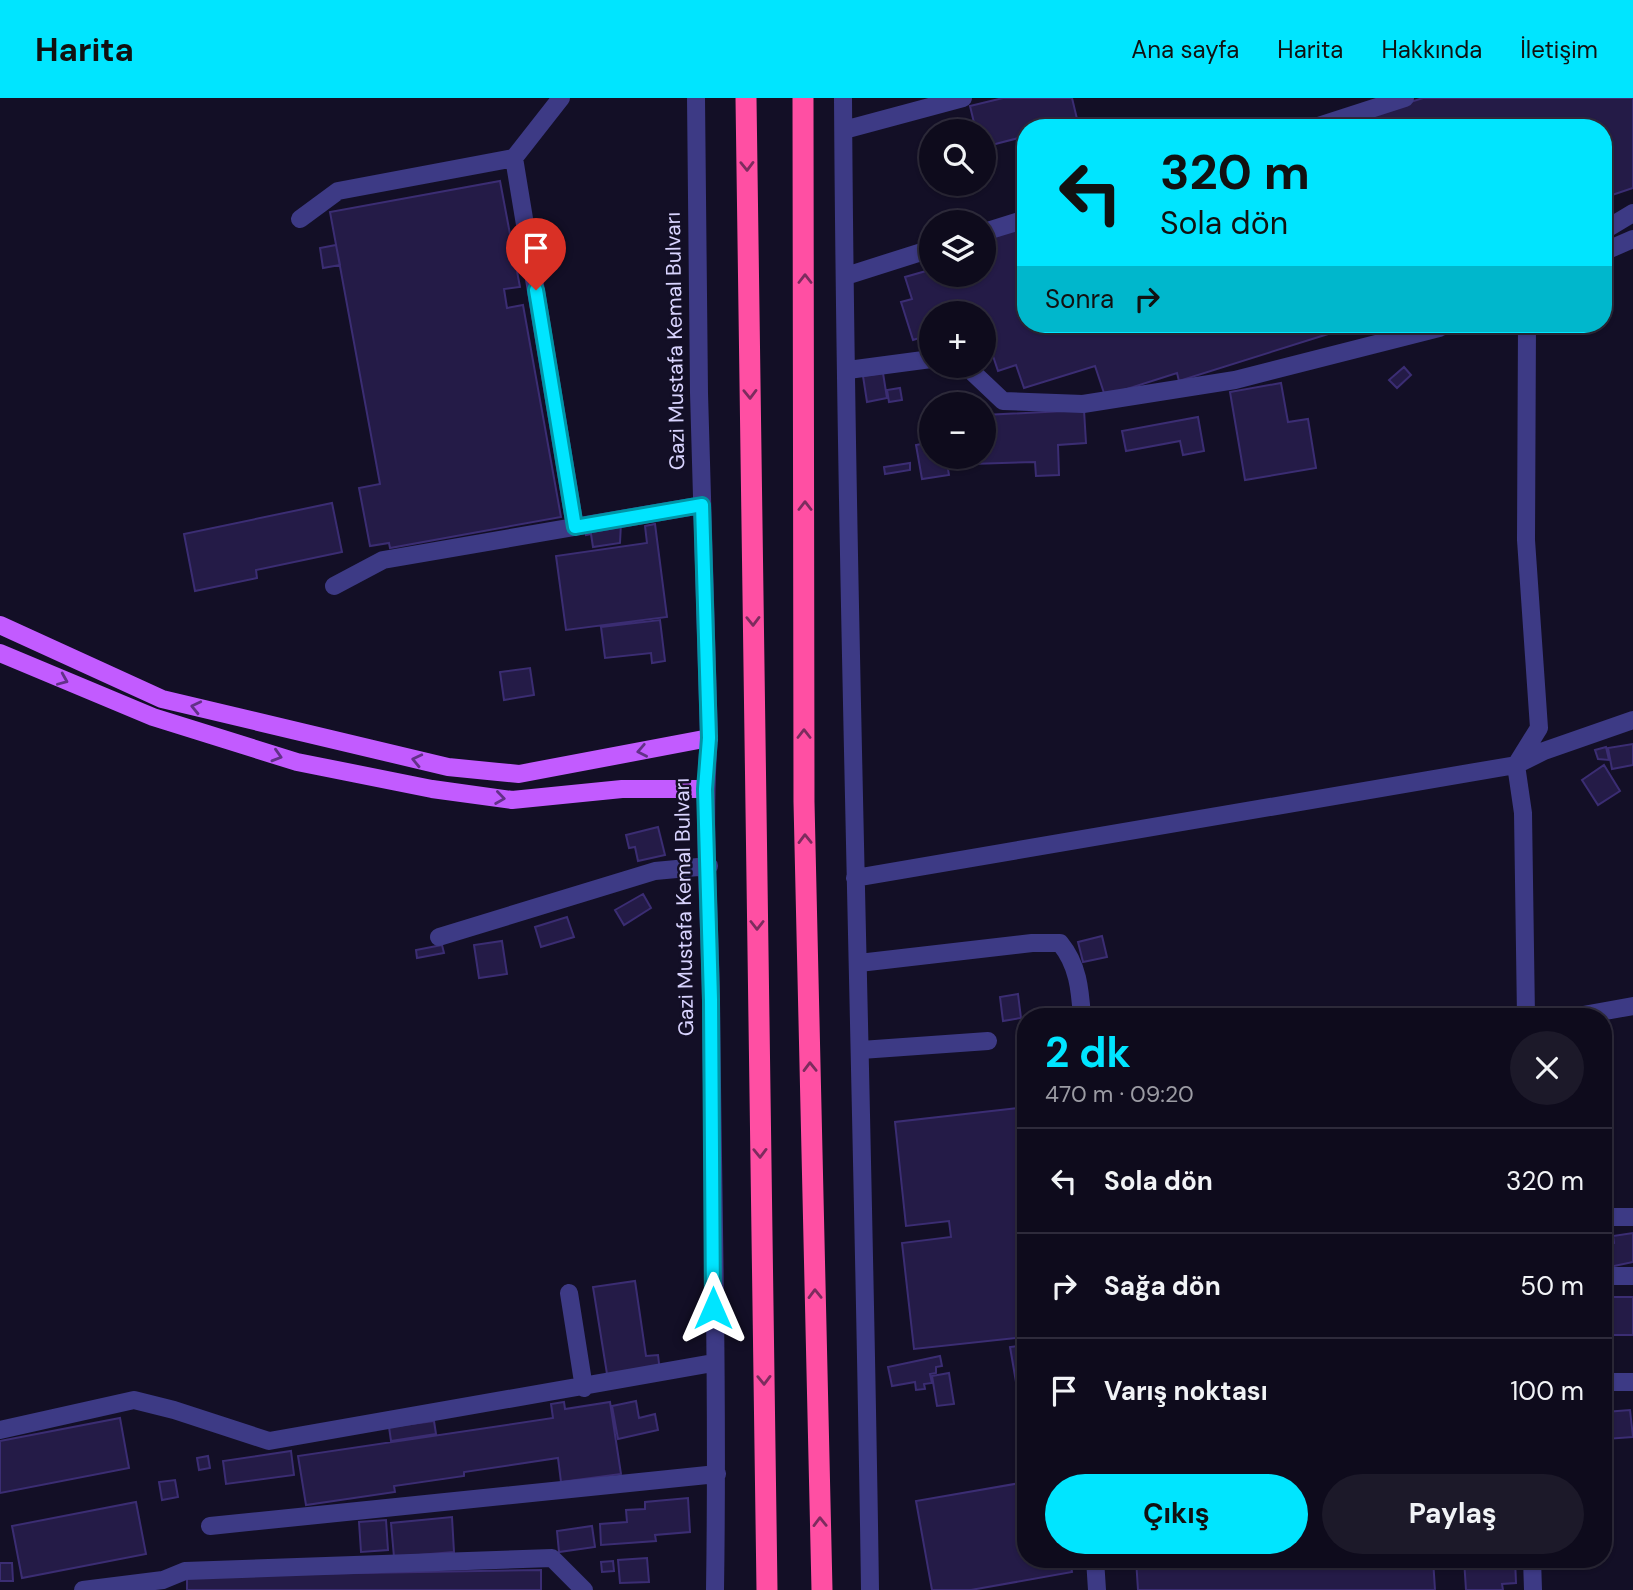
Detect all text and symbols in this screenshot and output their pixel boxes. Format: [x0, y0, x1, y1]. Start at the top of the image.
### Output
text: Harita [35, 28, 134, 71]
text: Ana sayfa [1131, 34, 1239, 65]
text: Harita [1277, 34, 1343, 65]
text: Hakkında [1381, 34, 1482, 65]
text: İletişim [1520, 34, 1598, 65]
map controls [919, 119, 996, 469]
button: search [919, 119, 996, 196]
text: 320 m [1160, 140, 1310, 204]
icon: left [1045, 147, 1136, 238]
one-way arrow [739, 161, 755, 172]
text: Sola dön [1160, 202, 1288, 244]
button: layers [919, 210, 996, 287]
street label: Gazi Mustafa Kemal Bulvarı [659, 212, 691, 470]
pin [506, 218, 566, 290]
icon: arrive [517, 229, 555, 267]
one-way arrow [797, 273, 813, 284]
icon: right [1128, 280, 1166, 318]
text: Sonra [1045, 282, 1114, 316]
button: + [919, 301, 996, 378]
one-way arrow [742, 389, 758, 399]
button: − [919, 392, 996, 469]
one-way arrow [797, 501, 813, 511]
one-way arrow [746, 616, 761, 627]
one-way arrow [56, 671, 68, 685]
one-way arrow [190, 701, 202, 715]
one-way arrow [796, 728, 812, 739]
one-way arrow [636, 743, 648, 758]
one-way arrow [270, 748, 283, 762]
one-way arrow [411, 754, 423, 768]
street label: Gazi Mustafa Kemal Bulvarı [668, 778, 700, 1036]
one-way arrow [494, 791, 506, 806]
one-way arrow [797, 834, 813, 844]
one-way arrow [749, 920, 765, 931]
text: 2 dk [1045, 1025, 1131, 1080]
button: close [1510, 1031, 1584, 1105]
one-way arrow [802, 1061, 817, 1072]
text: 470 m · 09:20 [1045, 1079, 1194, 1109]
one-way arrow [753, 1147, 768, 1158]
icon: left [1045, 1162, 1083, 1200]
text: Sola dön [1104, 1164, 1213, 1198]
text: 320 m [1506, 1164, 1584, 1198]
icon: right [1045, 1267, 1083, 1305]
text: Sağa dön [1104, 1269, 1221, 1303]
text: 50 m [1520, 1269, 1584, 1303]
position arrow [676, 1271, 750, 1345]
one-way arrow [807, 1289, 823, 1299]
icon: arrive [1045, 1372, 1083, 1410]
text: Varış noktası [1104, 1374, 1268, 1408]
text: 100 m [1510, 1374, 1584, 1408]
one-way arrow [756, 1375, 772, 1386]
button: Çıkış [1045, 1474, 1308, 1554]
button: Paylaş [1322, 1474, 1584, 1554]
one-way arrow [813, 1516, 828, 1527]

